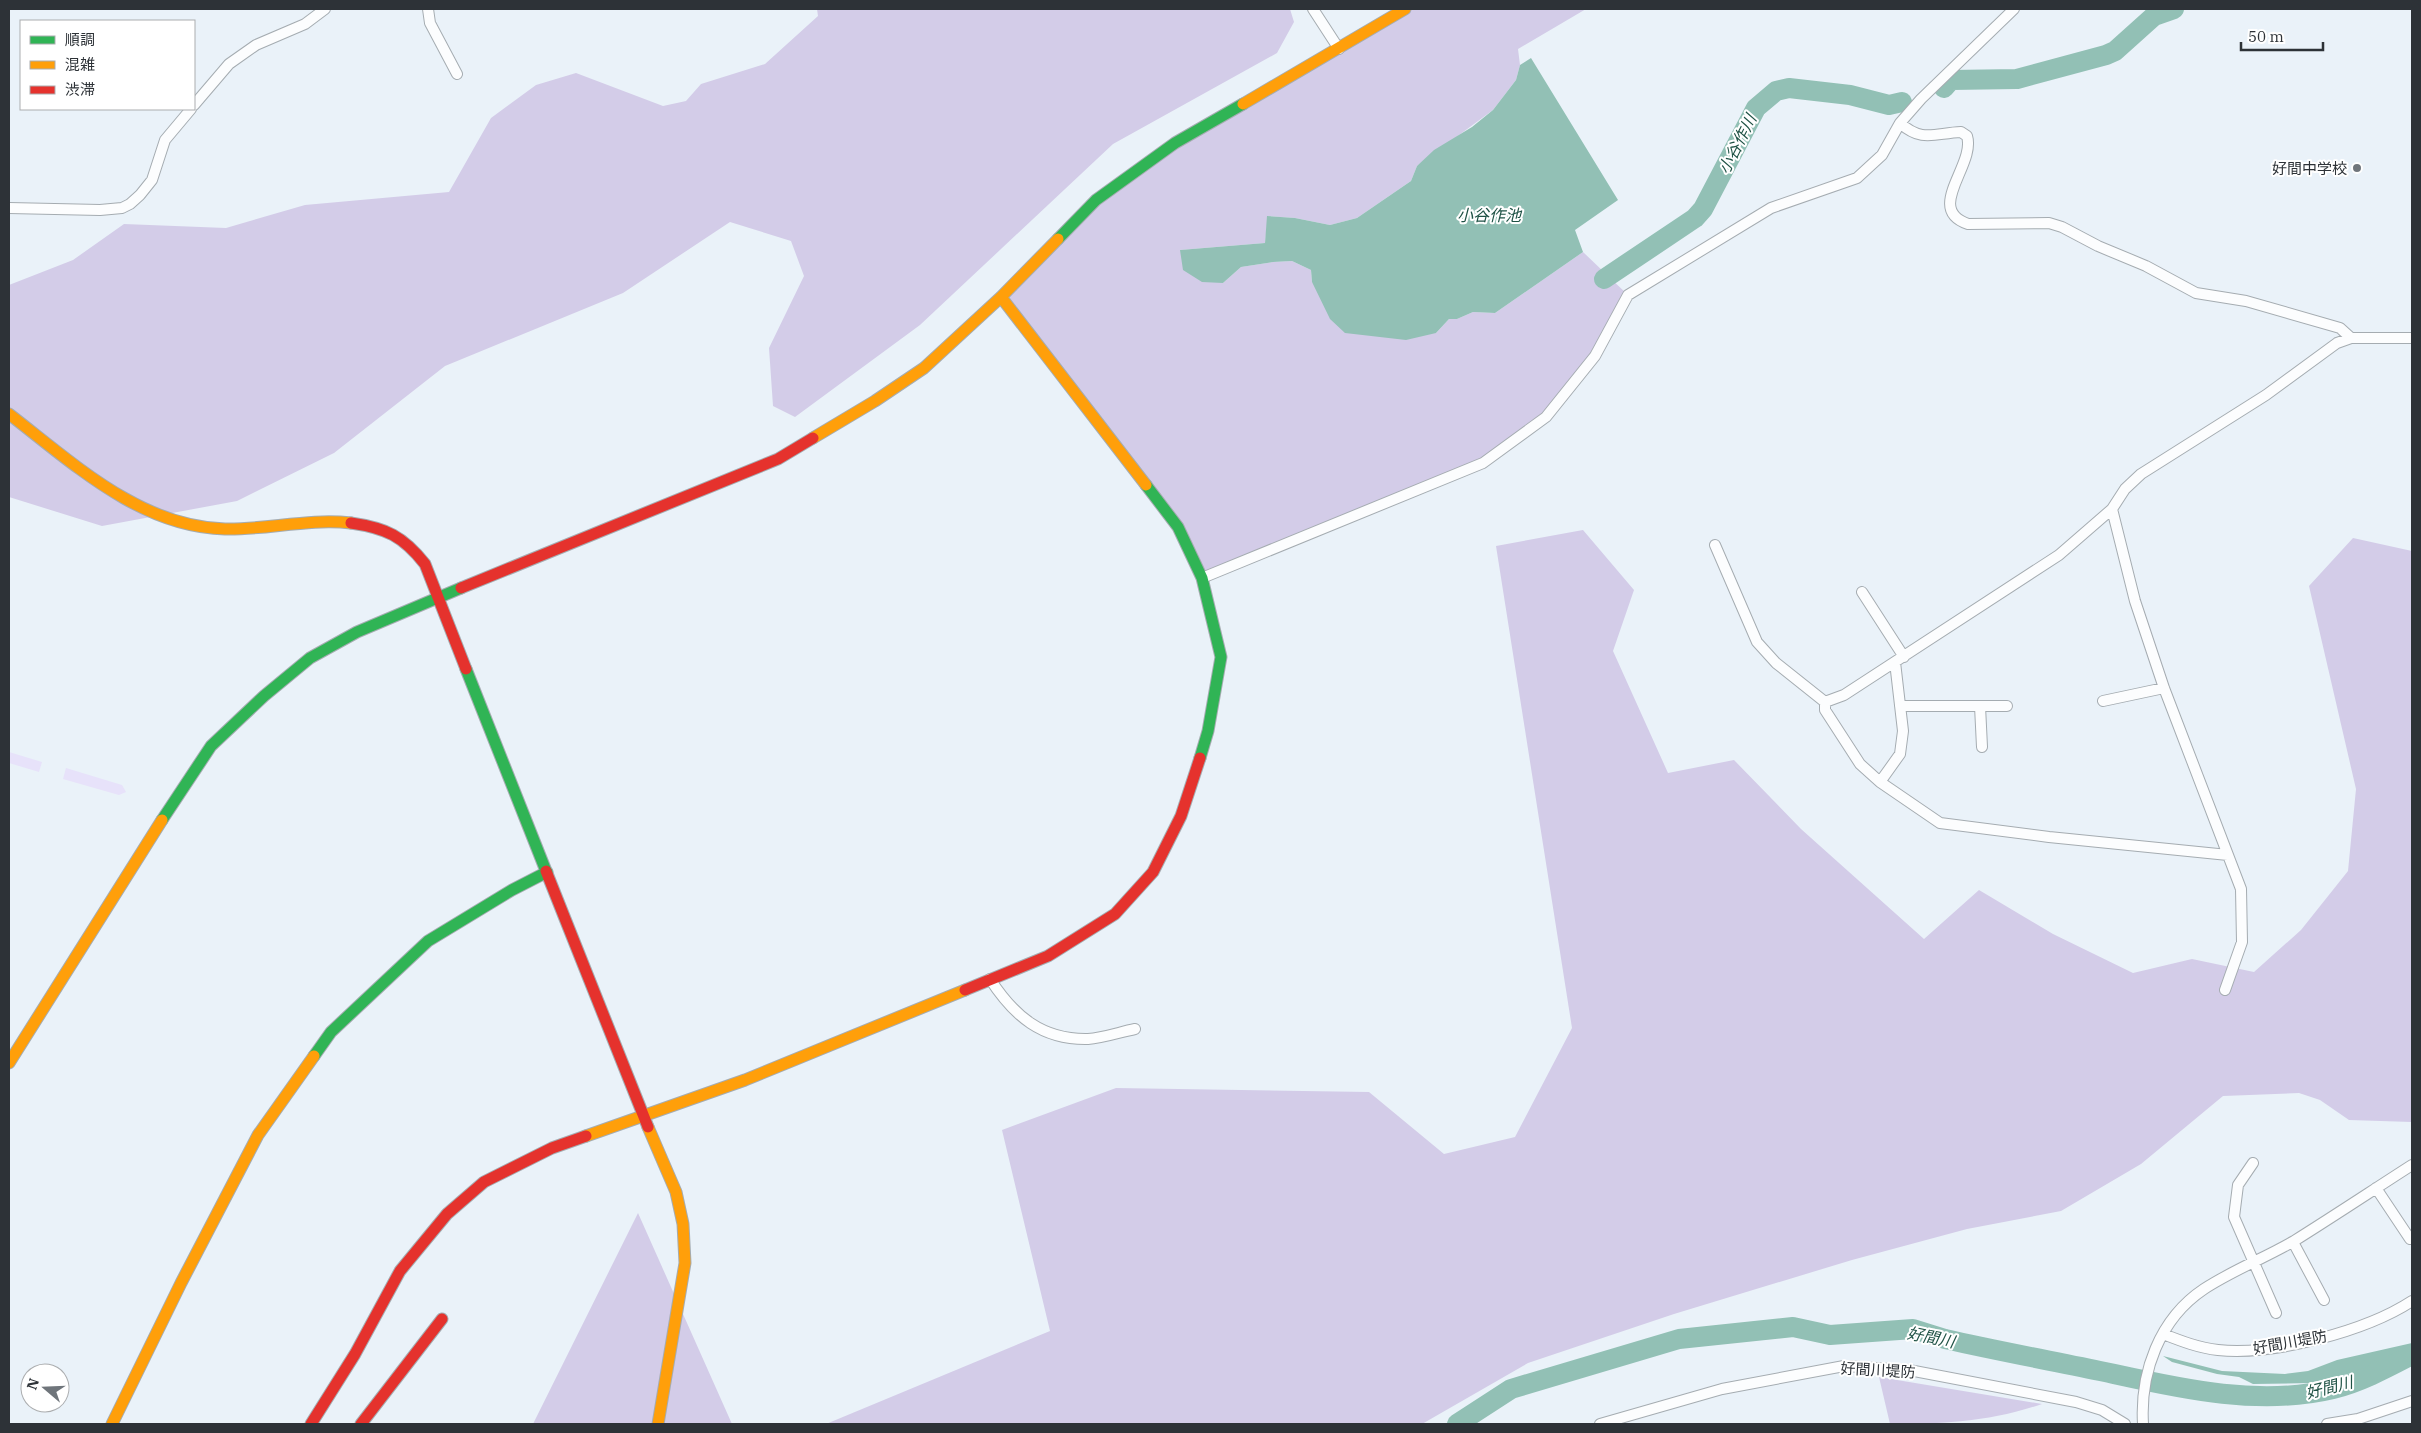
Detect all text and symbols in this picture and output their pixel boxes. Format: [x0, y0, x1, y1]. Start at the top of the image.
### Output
legend [20, 20, 195, 110]
scale bar [2241, 20, 2324, 52]
text: 50 m [2248, 27, 2284, 46]
text: 順調 [65, 30, 95, 49]
text: 混雑 [65, 55, 95, 74]
text: 渋滞 [65, 80, 95, 99]
water label: 小谷作川 [1714, 109, 1761, 177]
place label: 好間中学校 [2272, 159, 2347, 178]
marker: 好間中学校 [2351, 162, 2363, 174]
water label: 小谷作池 [1457, 205, 1523, 225]
water label: 好間川 [1906, 1323, 1958, 1352]
street label: 好間川堤防 [2251, 1326, 2329, 1358]
street label: 好間川堤防 [1840, 1359, 1916, 1381]
north arrow [20, 1363, 70, 1413]
water label: 好間川 [2303, 1371, 2357, 1403]
text: N [22, 1376, 43, 1392]

